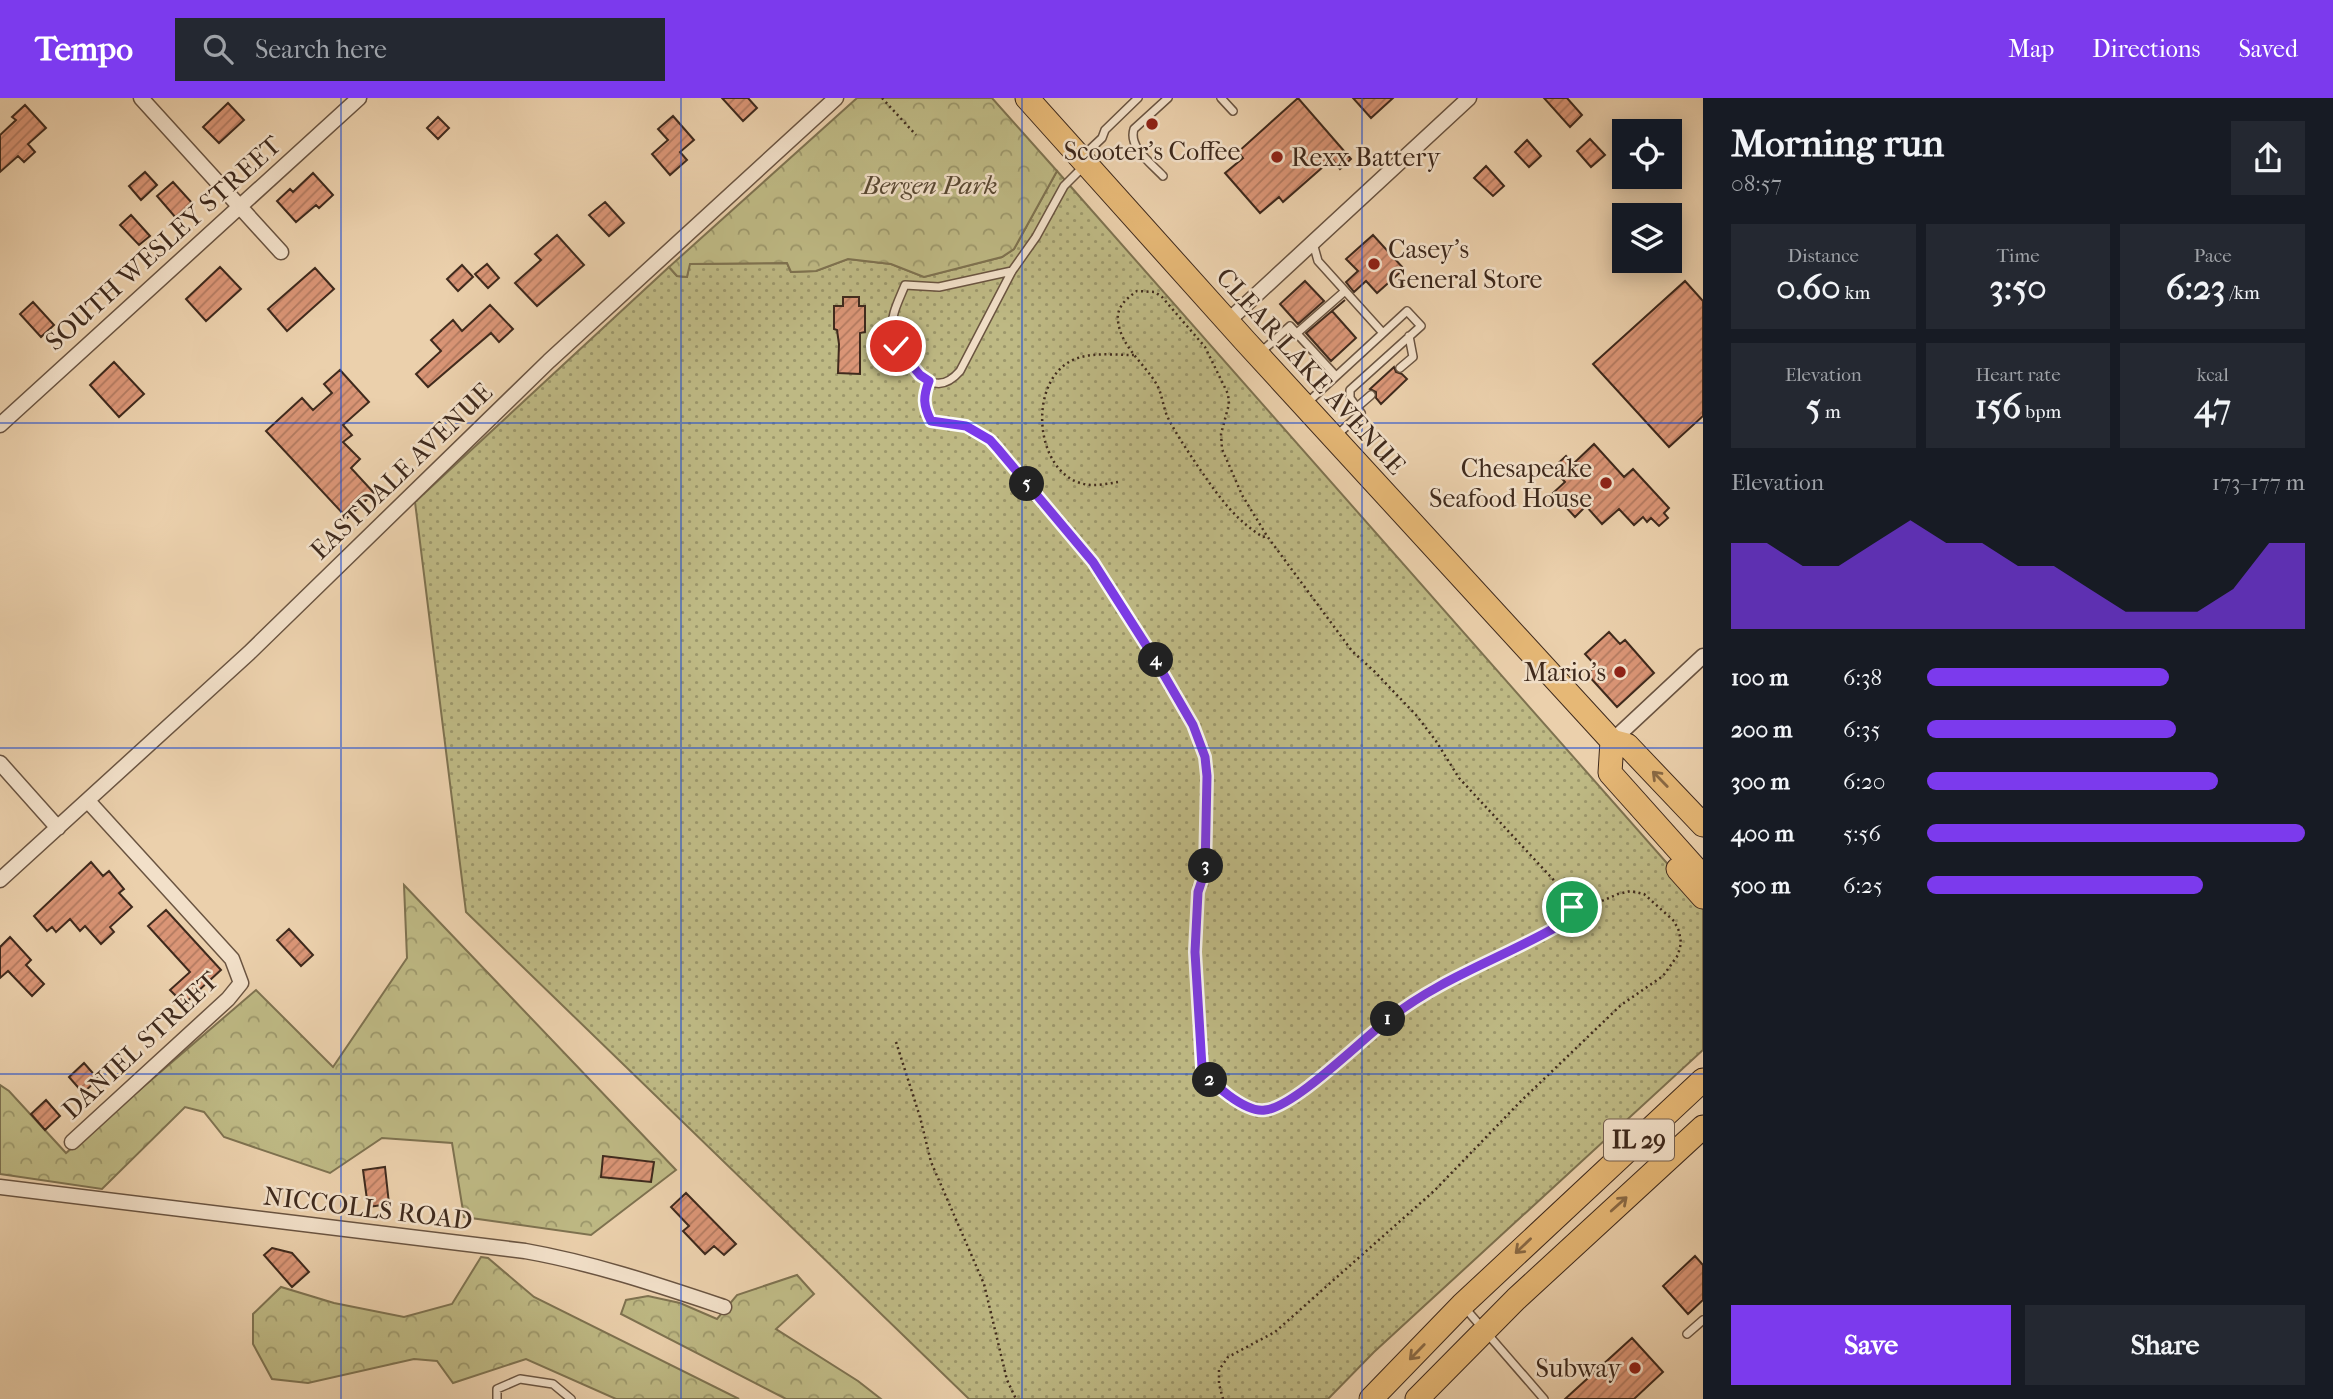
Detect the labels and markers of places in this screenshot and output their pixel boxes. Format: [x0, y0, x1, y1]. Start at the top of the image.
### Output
marker: Scooter's Coffee [1144, 116, 1160, 132]
place label: Scooter's Coffee [1064, 136, 1240, 167]
place label: Rexx Battery [1291, 142, 1441, 173]
marker: Rexx Battery [1269, 149, 1285, 165]
place label: Casey's General Store [1388, 234, 1543, 295]
marker: Casey's General Store [1366, 256, 1382, 272]
pin [866, 316, 926, 376]
place label: Chesapeake Seafood House [1429, 453, 1592, 514]
pin: 5 [1010, 466, 1044, 502]
marker: Chesapeake Seafood House [1598, 475, 1614, 491]
pin: 4 [1138, 642, 1174, 678]
place label: Mario's [1523, 657, 1606, 688]
marker: Mario's [1612, 664, 1628, 680]
pin: 3 [1188, 848, 1224, 884]
pin [1542, 877, 1602, 937]
pin: 1 [1370, 1002, 1406, 1037]
pin: 2 [1192, 1062, 1228, 1098]
place label: Subway [1535, 1353, 1622, 1384]
marker: Subway [1627, 1360, 1643, 1376]

